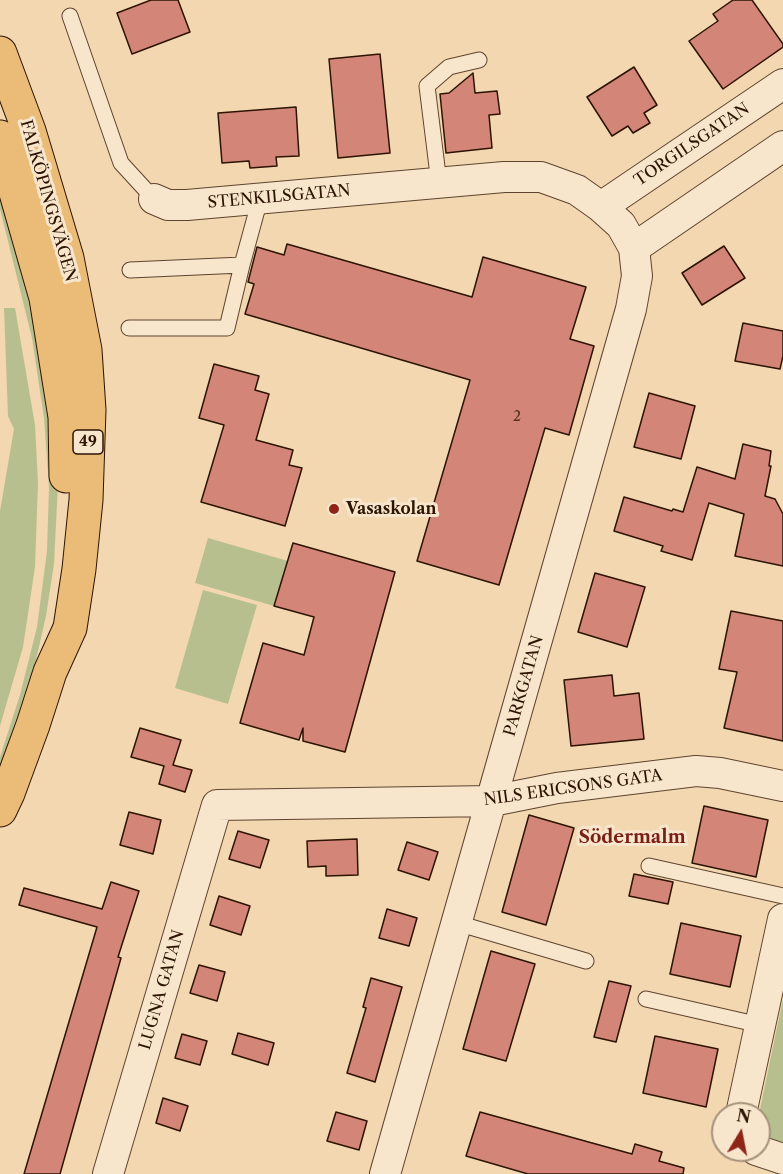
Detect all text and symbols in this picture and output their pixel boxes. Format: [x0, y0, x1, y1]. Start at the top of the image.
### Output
street label: TORGILSGATAN [631, 99, 753, 191]
street label: FALKÖPINGSVÄGEN [16, 118, 80, 284]
street label: STENKILSGATAN [207, 181, 351, 213]
house number: 2 [513, 409, 521, 425]
road number: 49 [73, 430, 103, 454]
place label: Vasaskolan [346, 499, 436, 519]
marker: Vasaskolan [327, 502, 341, 516]
street label: PARKGATAN [500, 633, 548, 739]
street label: NILS ERICSONS GATA [482, 766, 664, 810]
district label: Södermalm [578, 827, 686, 849]
street label: LUGNA GATAN [136, 928, 188, 1052]
north arrow [711, 1102, 771, 1162]
text: N [735, 1105, 752, 1127]

